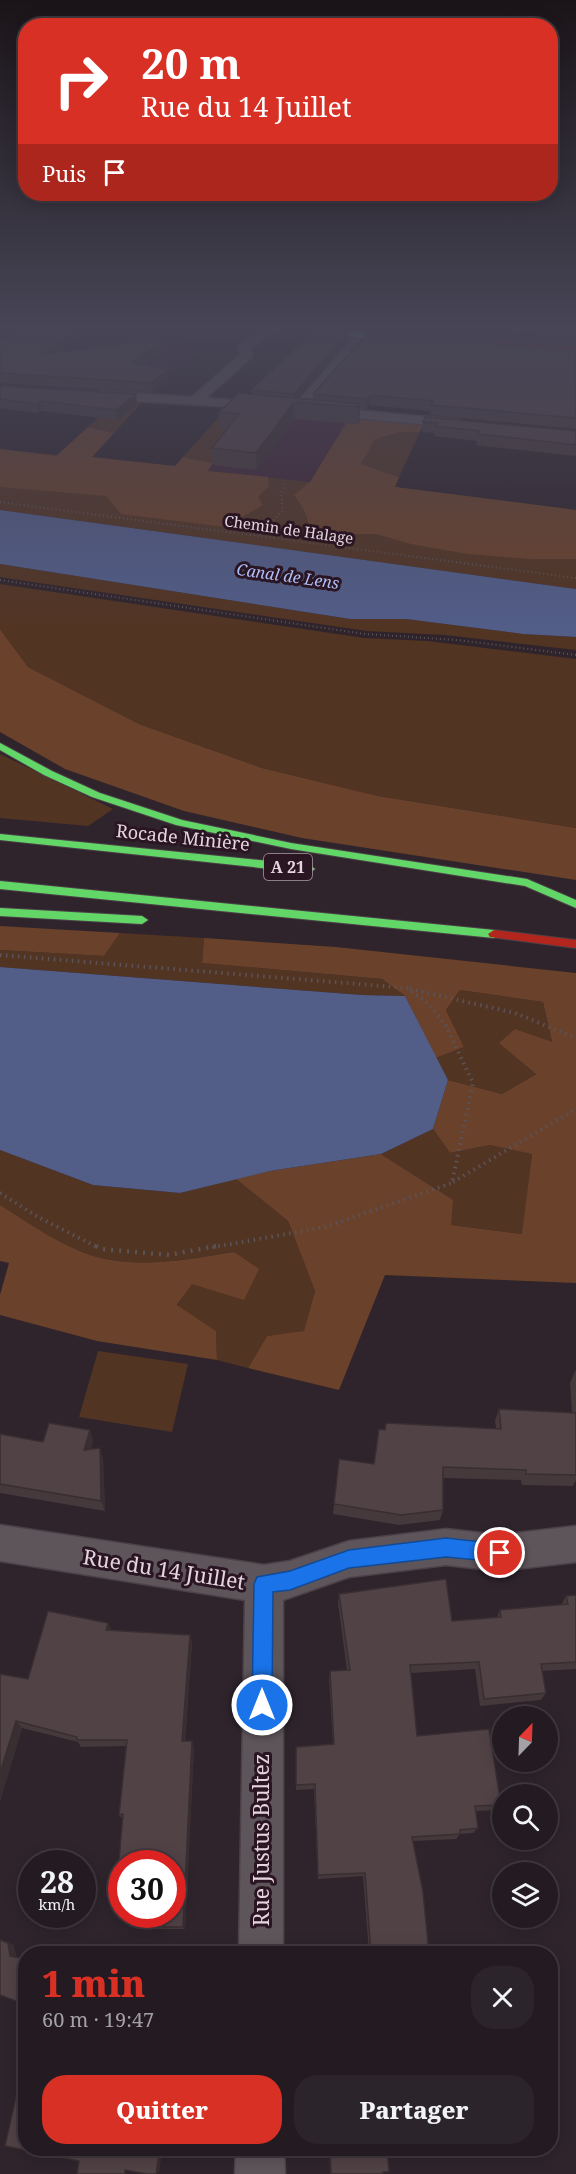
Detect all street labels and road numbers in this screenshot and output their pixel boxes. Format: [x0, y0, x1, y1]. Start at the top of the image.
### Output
street label: Chemin de Halage [223, 510, 355, 548]
street label: Rocade Minière [115, 818, 251, 856]
road number: A 21 [264, 854, 312, 880]
street label: Rue du 14 Juillet [81, 1542, 247, 1596]
street label: Rue Justus Bultez [247, 1754, 275, 1926]

